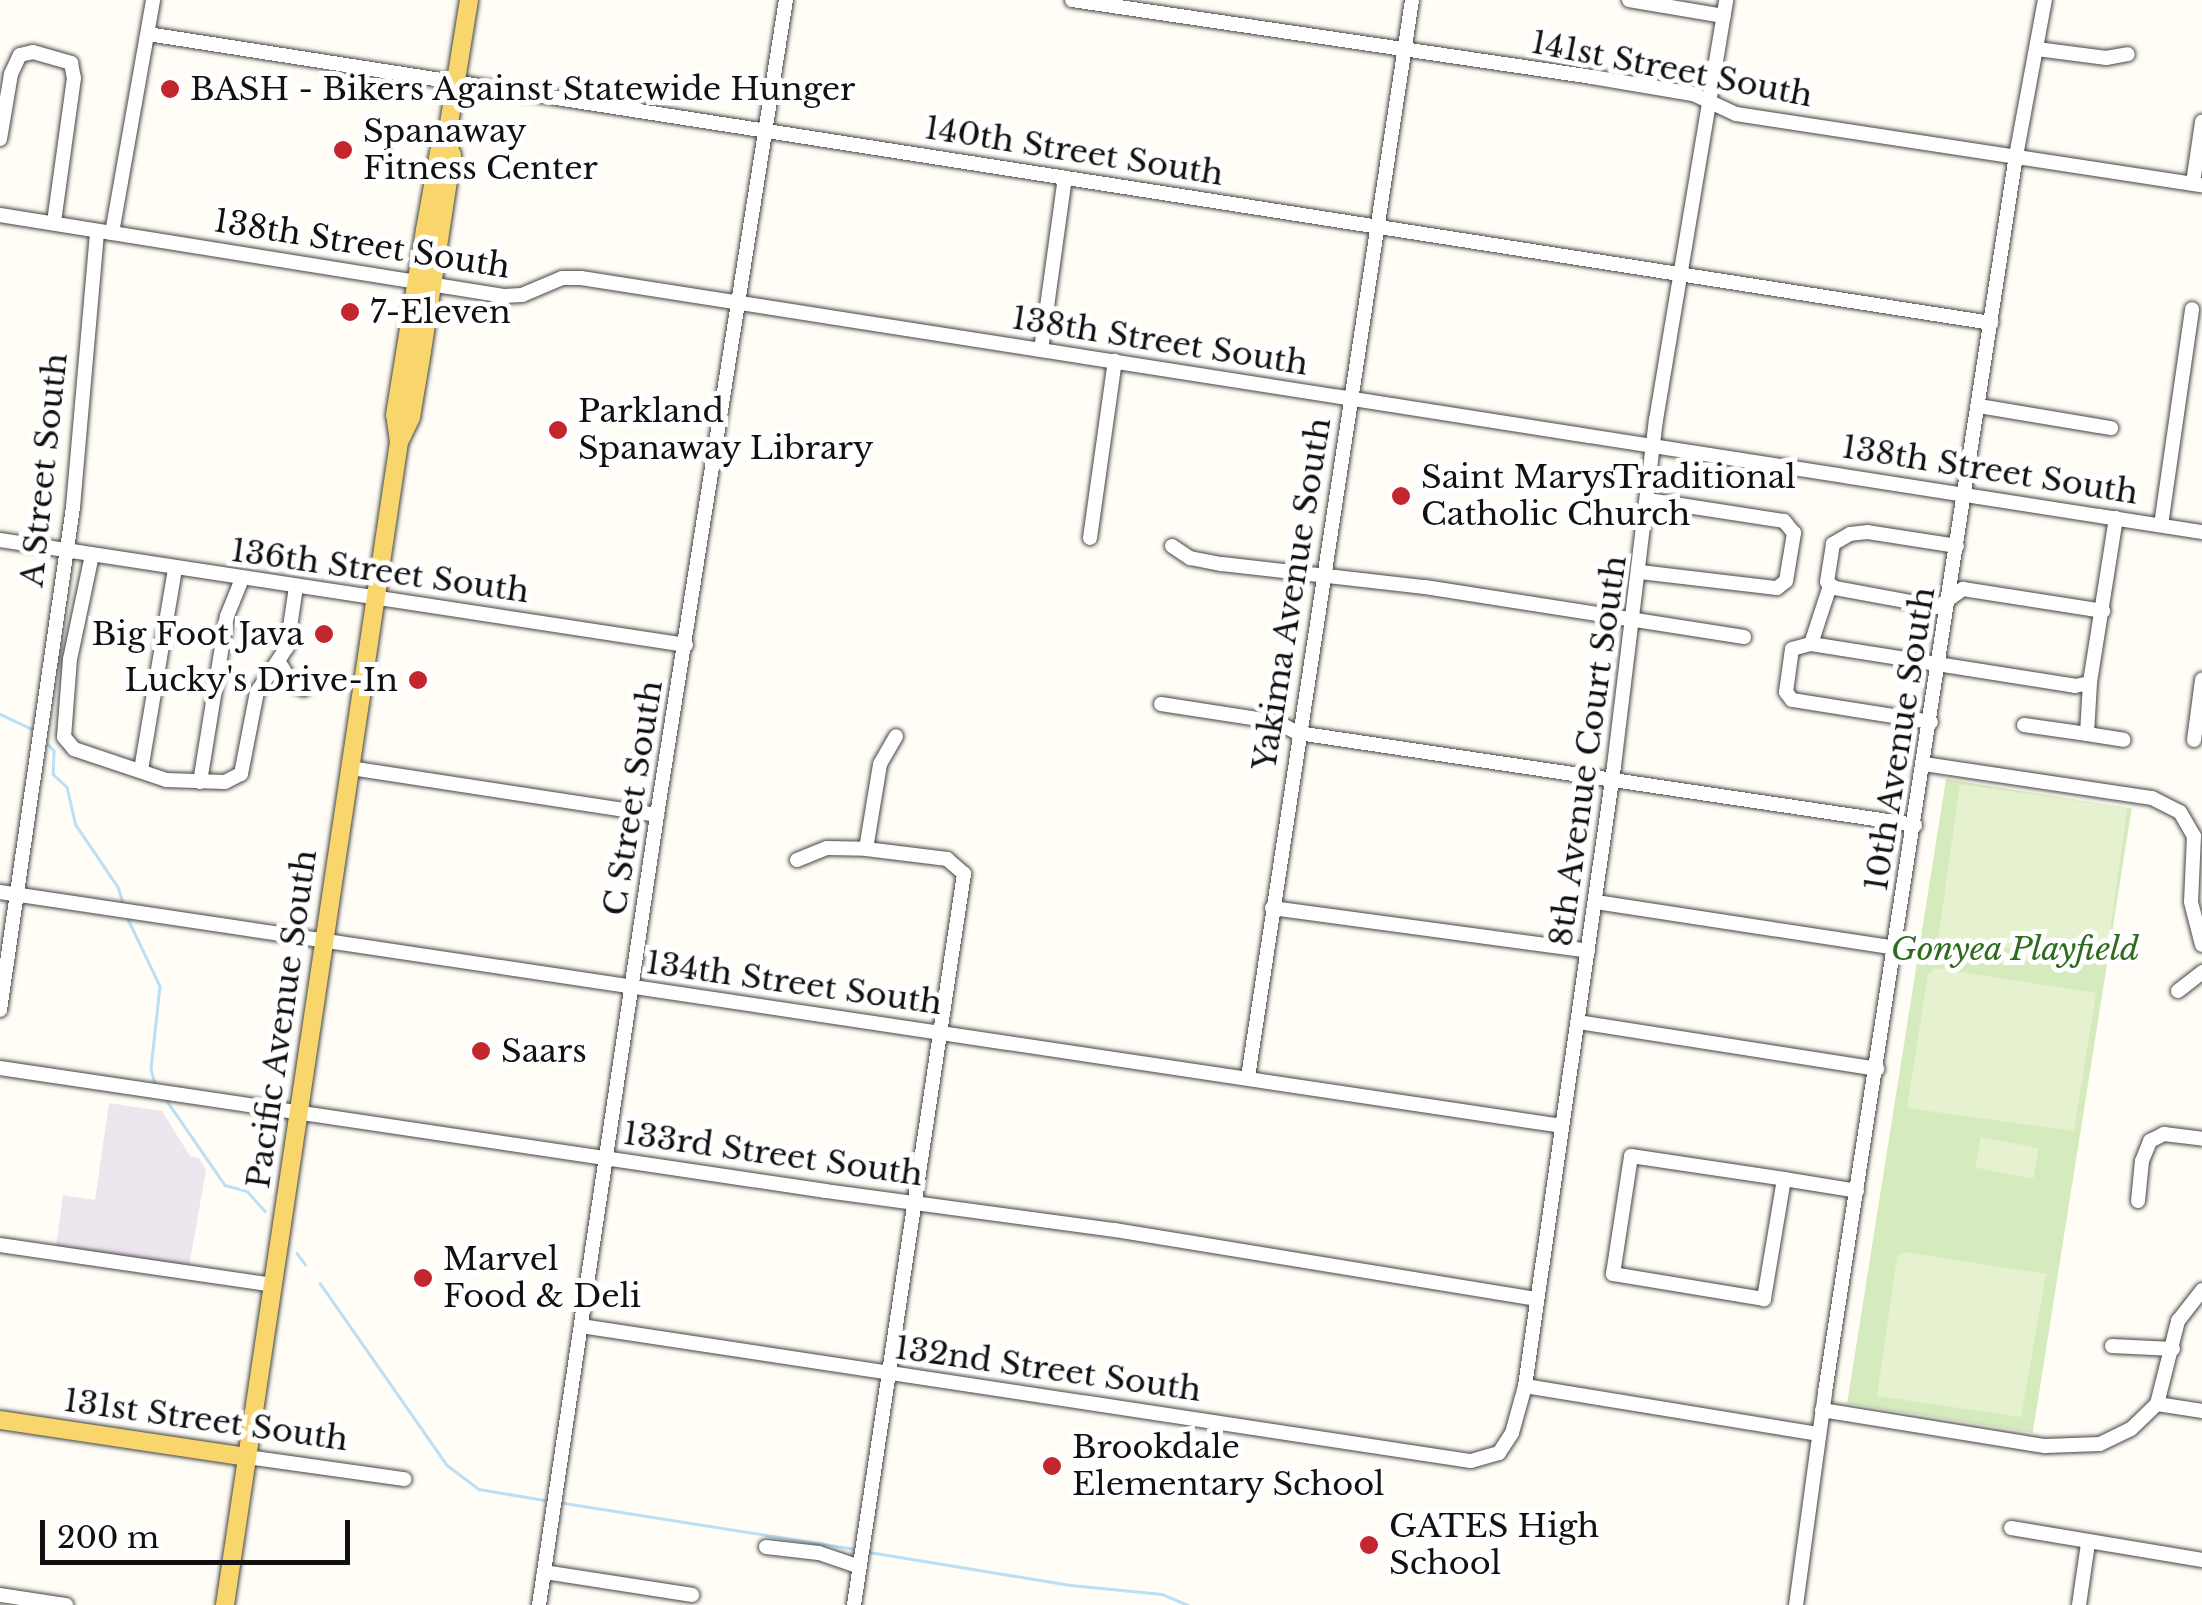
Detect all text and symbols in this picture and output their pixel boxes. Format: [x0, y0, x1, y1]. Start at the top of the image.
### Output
street label: 141st Street South [1528, 23, 1816, 115]
place label: BASH - Bikers Against Statewide Hunger [190, 70, 857, 108]
marker: BASH - Bikers Against Statewide Hunger [159, 78, 181, 100]
street label: 140th Street South [922, 108, 1226, 194]
place label: Spanaway Fitness Center [363, 113, 598, 188]
marker: Spanaway Fitness Center [332, 139, 354, 161]
street label: 138th Street South [211, 202, 513, 286]
place label: 7-Eleven [370, 293, 511, 331]
street label: 138th Street South [1009, 299, 1311, 383]
marker: 7-Eleven [339, 301, 361, 323]
street label: A Street South [13, 350, 75, 590]
place label: Parkland Spanaway Library [578, 393, 875, 468]
street label: Yakima Avenue South [1245, 414, 1339, 774]
marker: Parkland Spanaway Library [547, 419, 569, 441]
street label: 138th Street South [1839, 428, 2141, 512]
place label: Saint MarysTraditional Catholic Church [1421, 459, 1796, 534]
marker: Saint MarysTraditional Catholic Church [1390, 485, 1412, 507]
street label: 136th Street South [229, 531, 531, 611]
street label: 8th Avenue Court South [1541, 553, 1635, 949]
street label: 10th Avenue South [1857, 584, 1943, 894]
place label: Big Foot Java [91, 615, 304, 653]
marker: Big Foot Java [313, 623, 335, 645]
place label: Lucky's Drive-In [125, 661, 398, 699]
marker: Lucky's Drive-In [407, 669, 429, 691]
street label: C Street South [595, 678, 671, 918]
street label: Pacific Avenue South [239, 847, 325, 1191]
park label: Gonyea Playfield [1890, 930, 2140, 968]
street label: 134th Street South [644, 943, 944, 1023]
place label: Saars [501, 1032, 587, 1070]
marker: Saars [470, 1040, 492, 1062]
street label: 133rd Street South [621, 1114, 925, 1194]
place label: Marvel Food & Deli [443, 1241, 641, 1316]
marker: Marvel Food & Deli [412, 1267, 434, 1289]
street label: 132nd Street South [892, 1328, 1204, 1410]
street label: 131st Street South [61, 1381, 351, 1459]
place label: Brookdale Elementary School [1072, 1429, 1385, 1504]
marker: Brookdale Elementary School [1041, 1455, 1063, 1477]
scale bar [45, 1500, 355, 1562]
place label: GATES High School [1389, 1508, 1599, 1583]
text: 200 m [57, 1519, 159, 1556]
marker: GATES High School [1358, 1534, 1380, 1556]

